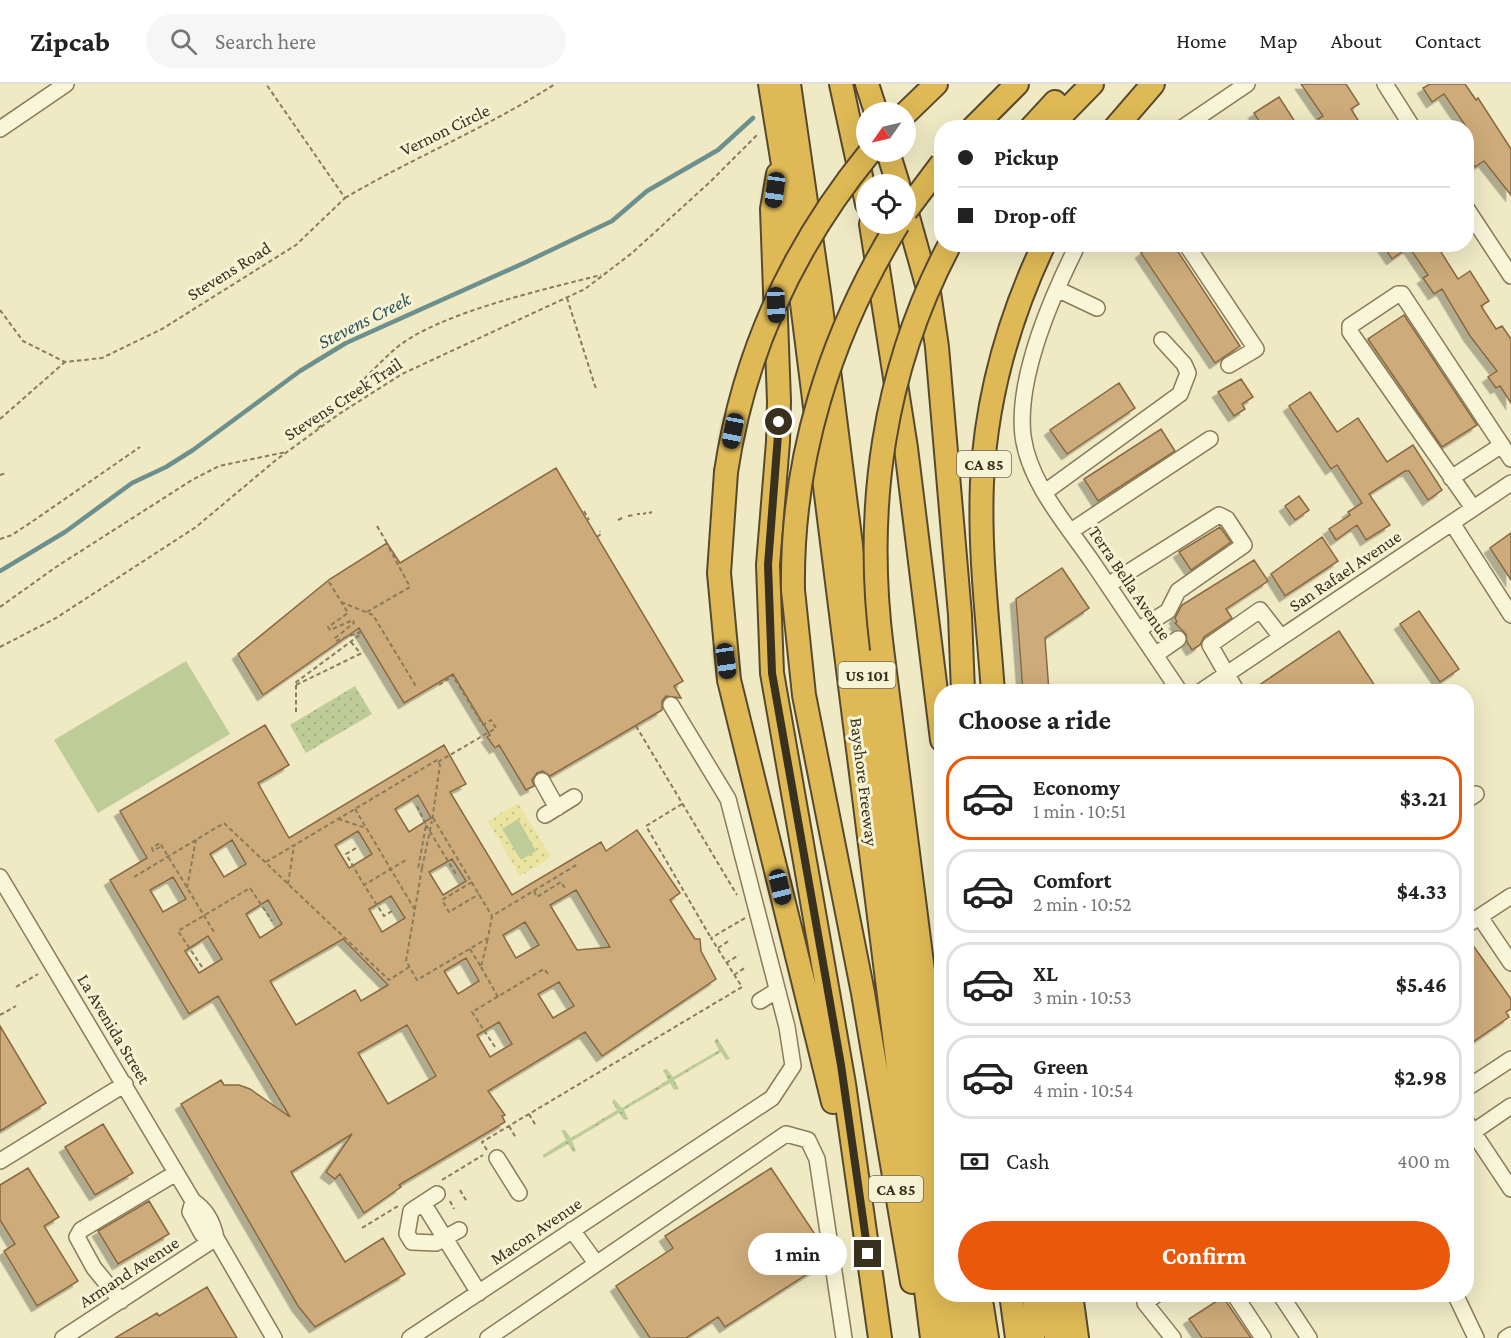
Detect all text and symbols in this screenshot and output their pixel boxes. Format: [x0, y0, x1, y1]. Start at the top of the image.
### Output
search box [146, 14, 566, 68]
icon: search [167, 25, 200, 58]
text: Zipcab [30, 26, 110, 57]
text: Search here [215, 29, 316, 54]
text: Home [1176, 29, 1226, 53]
text: Map [1259, 29, 1298, 53]
text: About [1331, 29, 1382, 53]
text: Contact [1415, 29, 1481, 53]
street label: Vernon Circle [397, 100, 493, 160]
north arrow [856, 102, 916, 162]
map controls [856, 102, 916, 234]
text: Pickup [994, 145, 1059, 170]
car [764, 171, 786, 209]
button: locate [856, 174, 916, 234]
text: Drop-off [994, 203, 1076, 228]
street label: Stevens Road [184, 237, 275, 305]
water label: Stevens Creek [314, 287, 415, 353]
car [766, 287, 786, 323]
street label: Stevens Creek Trail [280, 353, 406, 445]
route start [765, 408, 792, 435]
car [721, 412, 745, 450]
road number: CA 85 [957, 451, 1011, 477]
street label: Terra Bella Avenue [1084, 522, 1176, 644]
street label: San Rafael Avenue [1285, 526, 1405, 616]
car [715, 642, 737, 680]
road number: US 101 [838, 662, 896, 688]
text: Choose a ride [958, 705, 1111, 735]
street label: Bayshore Freeway [846, 717, 882, 848]
icon: car [961, 771, 1015, 825]
text: Economy [1033, 775, 1120, 800]
text: $3.21 [1400, 786, 1447, 811]
text: 1 min · 10:51 [1033, 800, 1126, 822]
icon: car [961, 864, 1015, 918]
car [767, 867, 793, 907]
text: Comfort [1033, 868, 1111, 893]
text: $4.33 [1397, 879, 1447, 904]
text: 2 min · 10:52 [1033, 893, 1132, 915]
icon: car [961, 957, 1015, 1011]
text: XL [1033, 961, 1058, 986]
street label: La Avenida Street [73, 971, 155, 1088]
text: $5.46 [1396, 972, 1447, 997]
text: 3 min · 10:53 [1033, 986, 1132, 1008]
icon: car [961, 1050, 1015, 1104]
text: Green [1033, 1054, 1089, 1079]
text: $2.98 [1394, 1065, 1447, 1090]
text: 4 min · 10:54 [1033, 1079, 1134, 1101]
icon: cash [958, 1145, 991, 1178]
text: Cash [1006, 1149, 1050, 1174]
text: 400 m [1397, 1150, 1450, 1172]
road number: CA 85 [869, 1176, 923, 1202]
street label: Macon Avenue [487, 1193, 585, 1269]
button: Confirm [958, 1221, 1450, 1290]
street label: Armand Avenue [75, 1232, 183, 1312]
callout: 1 min [748, 1233, 847, 1275]
route end [854, 1240, 881, 1267]
text: 1 min [775, 1243, 820, 1265]

